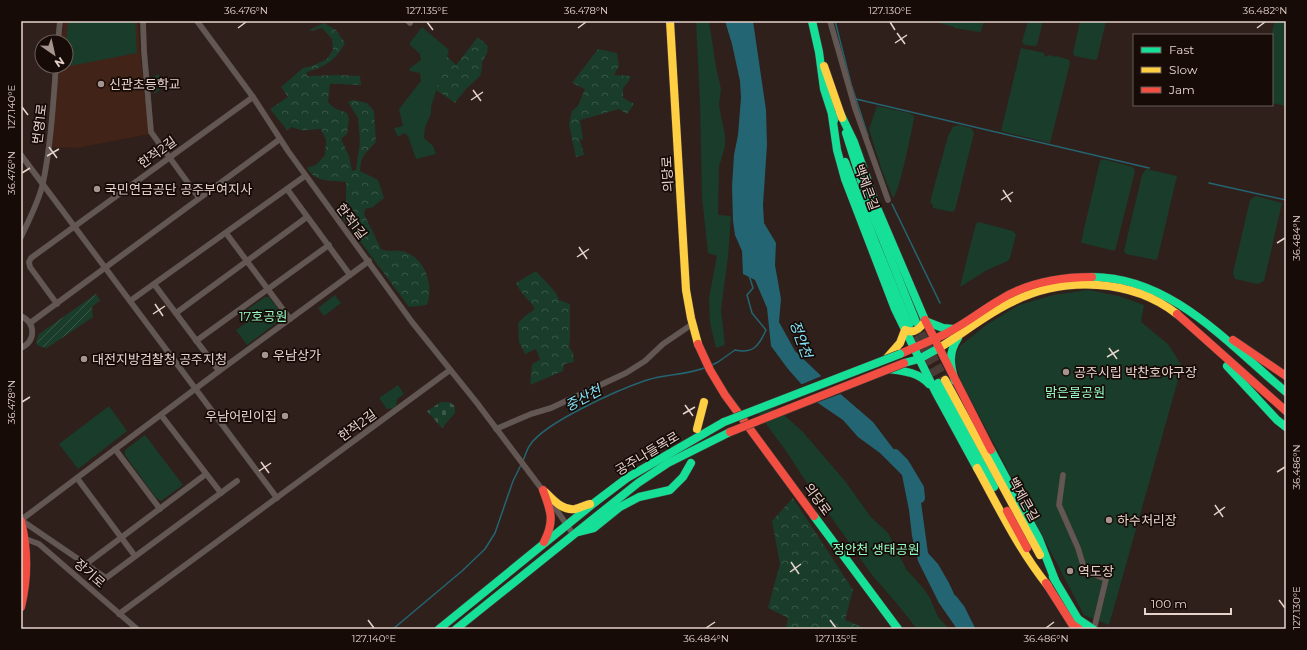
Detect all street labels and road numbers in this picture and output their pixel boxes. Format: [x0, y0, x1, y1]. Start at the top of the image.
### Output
street label: 번영1로 [29, 103, 49, 145]
street label: 한적2길 [135, 133, 179, 171]
street label: 의당로 [658, 156, 676, 192]
street label: 백제큰길 [851, 162, 883, 212]
street label: 한적1길 [333, 200, 371, 242]
street label: 한적2길 [335, 406, 379, 444]
street label: 공주나들목로 [612, 428, 682, 478]
street label: 백제큰길 [1005, 474, 1043, 524]
street label: 의당로 [801, 480, 835, 518]
street label: 장기로 [71, 555, 109, 591]

